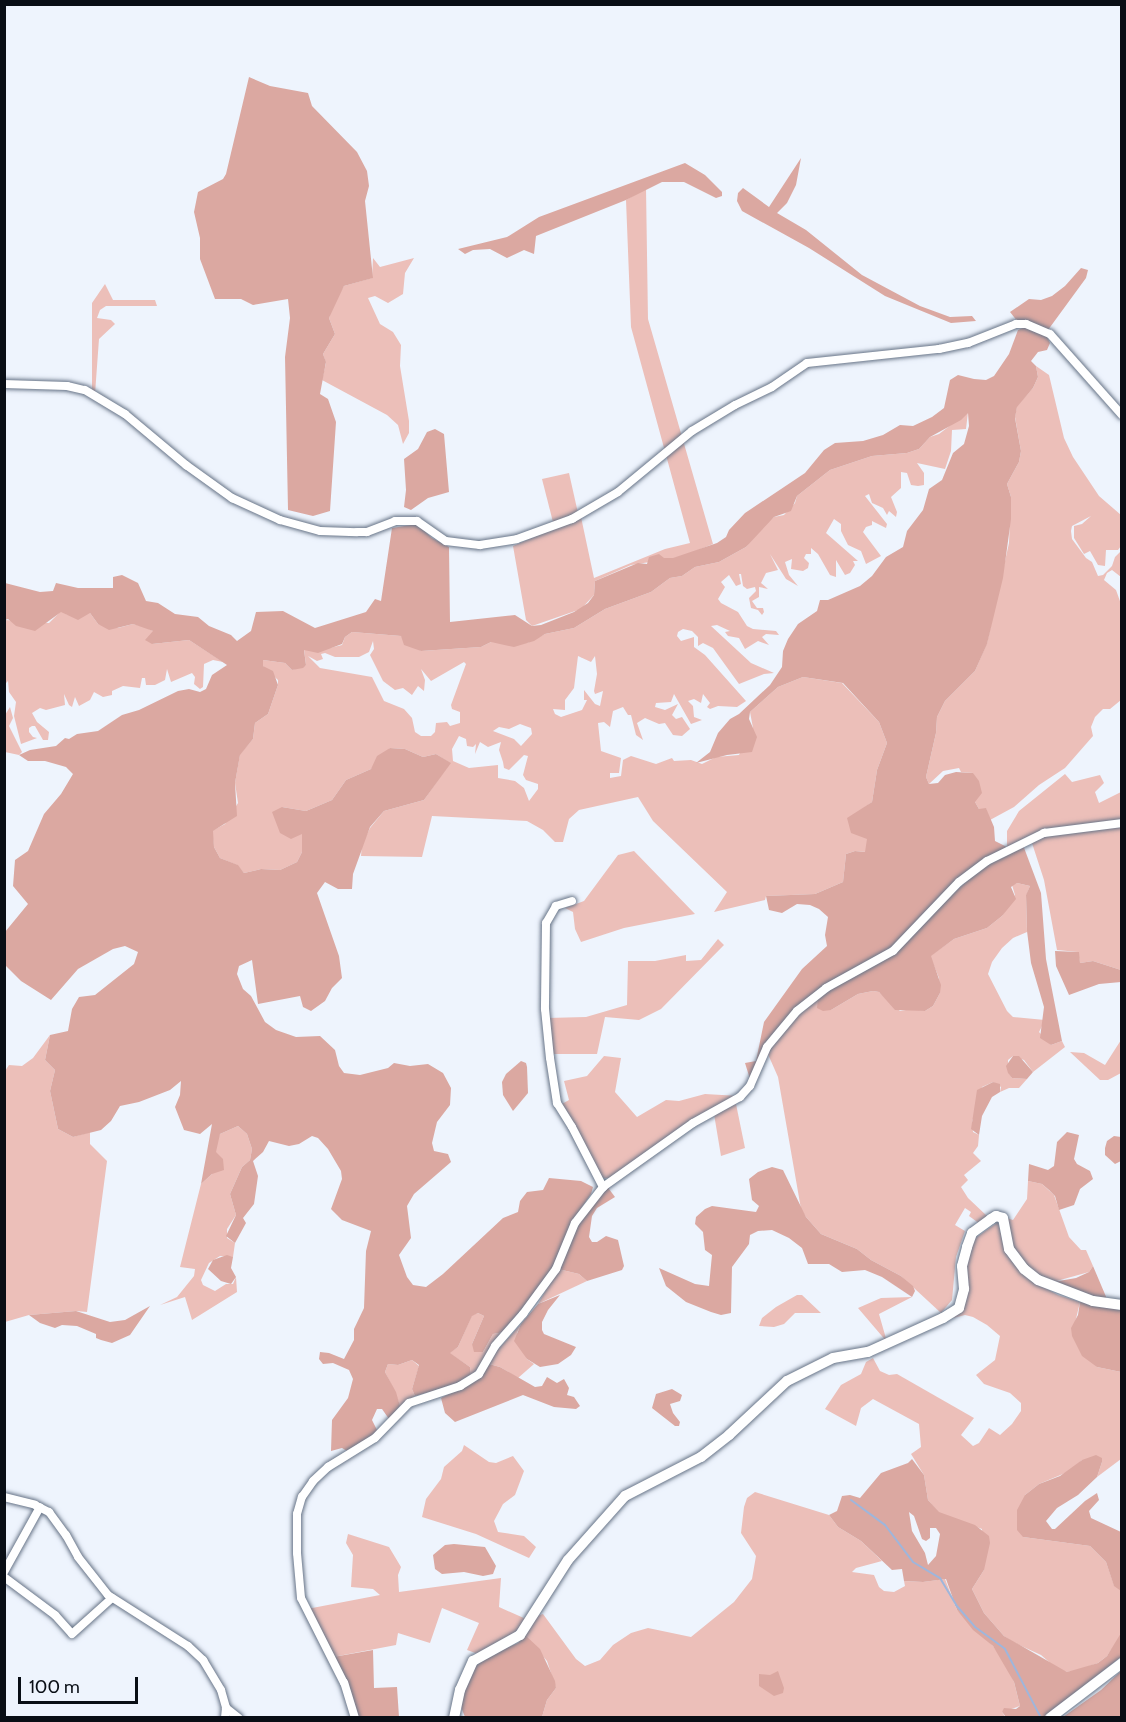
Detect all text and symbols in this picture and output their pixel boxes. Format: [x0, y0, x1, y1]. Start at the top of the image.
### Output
scale bar [21, 1665, 141, 1703]
text: 100 m [29, 1676, 80, 1698]

